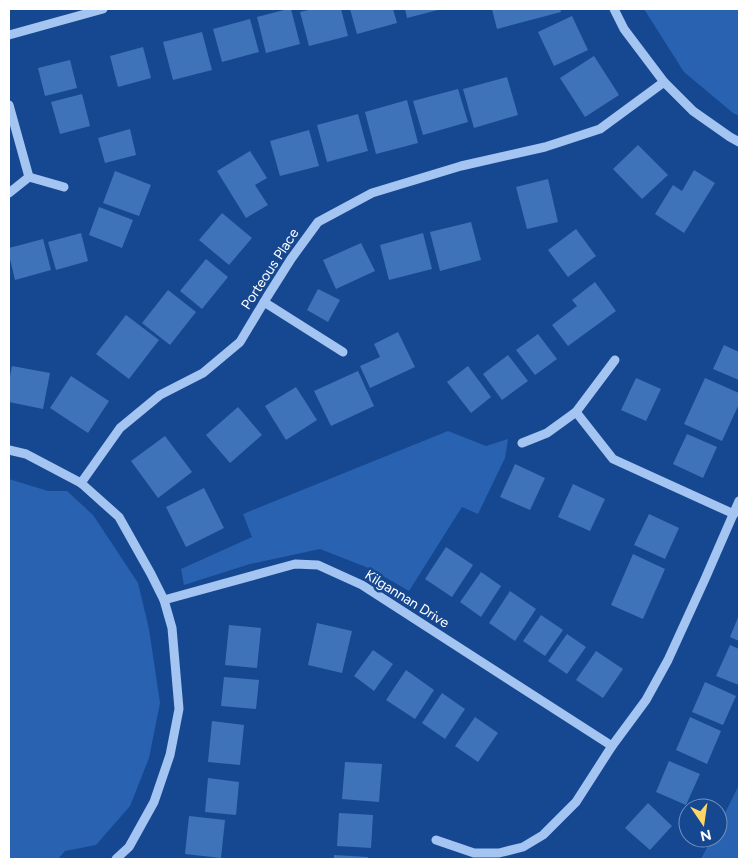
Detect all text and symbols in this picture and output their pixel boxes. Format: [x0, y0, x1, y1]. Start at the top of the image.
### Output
street label: Porteous Place [237, 225, 303, 313]
street label: Kilgannan Drive [362, 566, 453, 632]
north arrow [678, 798, 728, 848]
text: N [699, 826, 713, 845]

